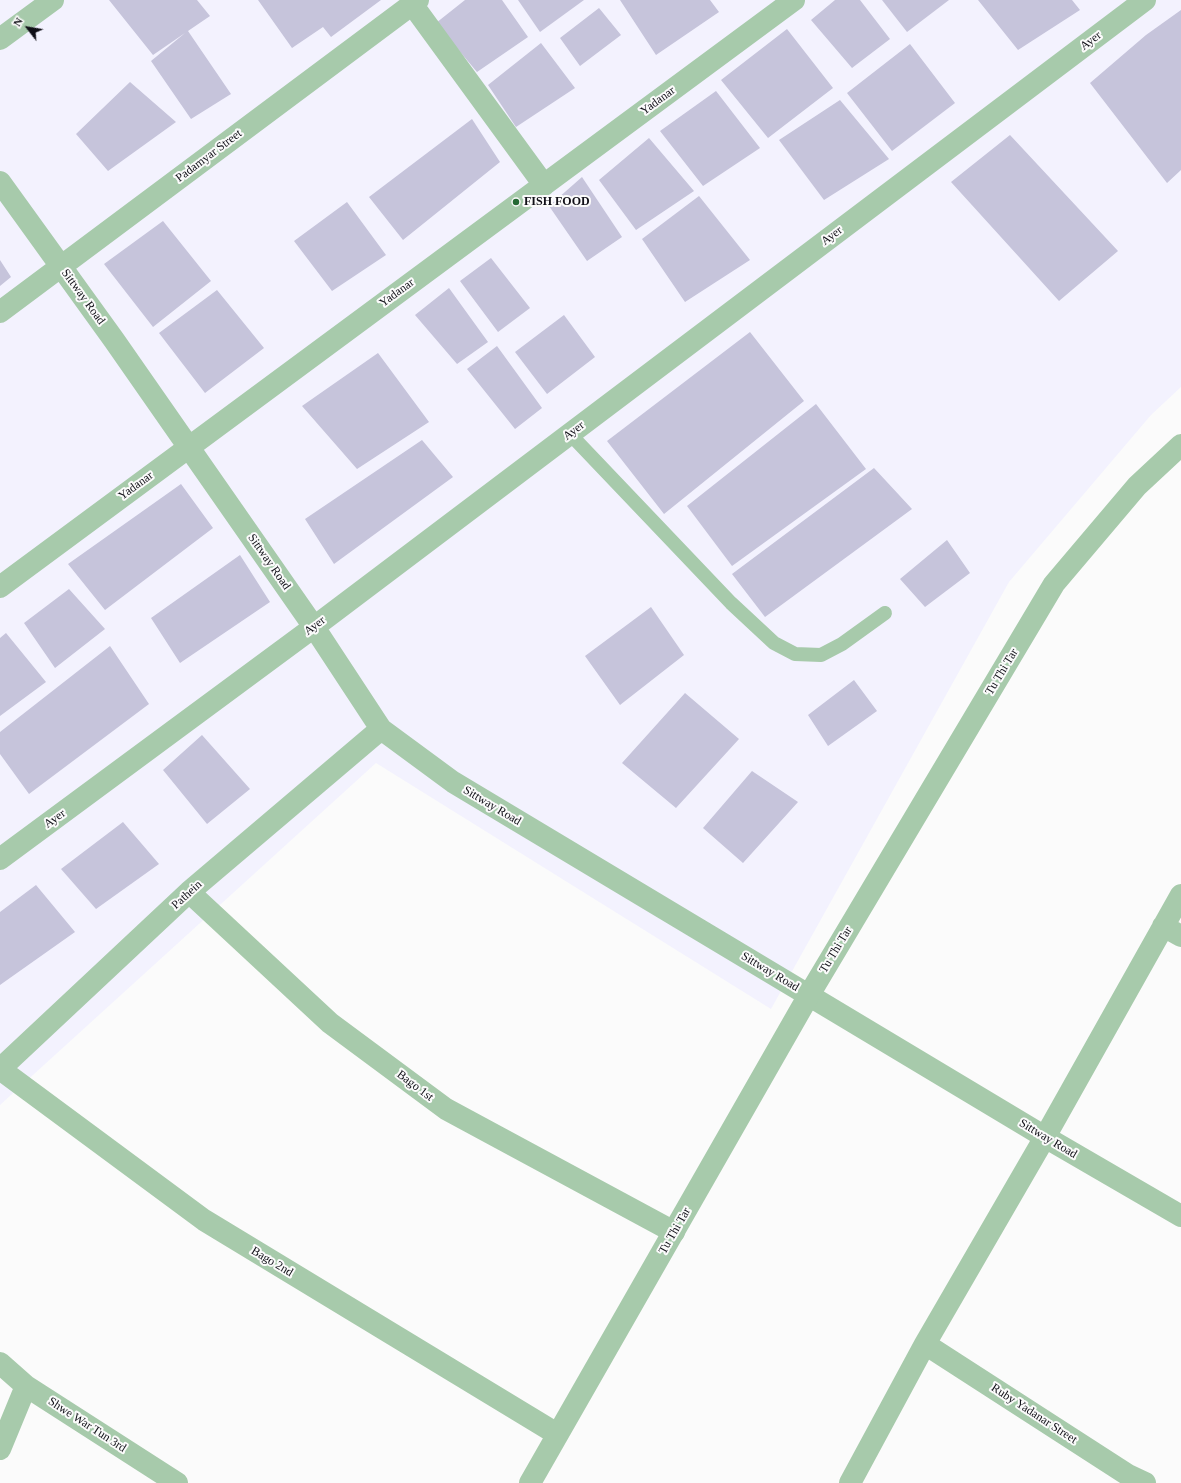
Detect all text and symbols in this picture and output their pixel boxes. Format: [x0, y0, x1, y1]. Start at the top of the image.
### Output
north arrow [8, 8, 48, 48]
text: N [11, 15, 25, 28]
street label: Ayer [1076, 28, 1106, 54]
street label: Yadanar [635, 82, 681, 120]
street label: Padamyar Street [167, 122, 251, 190]
place label: FISH FOOD [524, 195, 589, 209]
marker: FISH FOOD [511, 197, 521, 207]
street label: Ayer [817, 223, 847, 249]
street label: Sittway Road [56, 263, 110, 331]
street label: Yadanar [374, 274, 420, 312]
street label: Ayer [559, 418, 589, 444]
street label: Yadanar [113, 467, 159, 505]
street label: Sittway Road [242, 528, 296, 596]
street label: Ayer [300, 613, 330, 639]
street label: Tu Thi Tar [982, 645, 1022, 699]
street label: Sittway Road [457, 781, 527, 831]
street label: Ayer [40, 806, 70, 832]
street label: Pathein [166, 875, 208, 915]
street label: Tu Thi Tar [816, 923, 856, 977]
street label: Sittway Road [735, 947, 805, 997]
street label: Bago 1st [391, 1065, 439, 1107]
street label: Sittway Road [1013, 1114, 1083, 1164]
street label: Tu Thi Tar [655, 1204, 695, 1258]
street label: Bago 2nd [245, 1242, 299, 1282]
street label: Ruby Yadanar Street [982, 1377, 1086, 1451]
street label: Shwe War Tun 3rd [40, 1391, 134, 1459]

